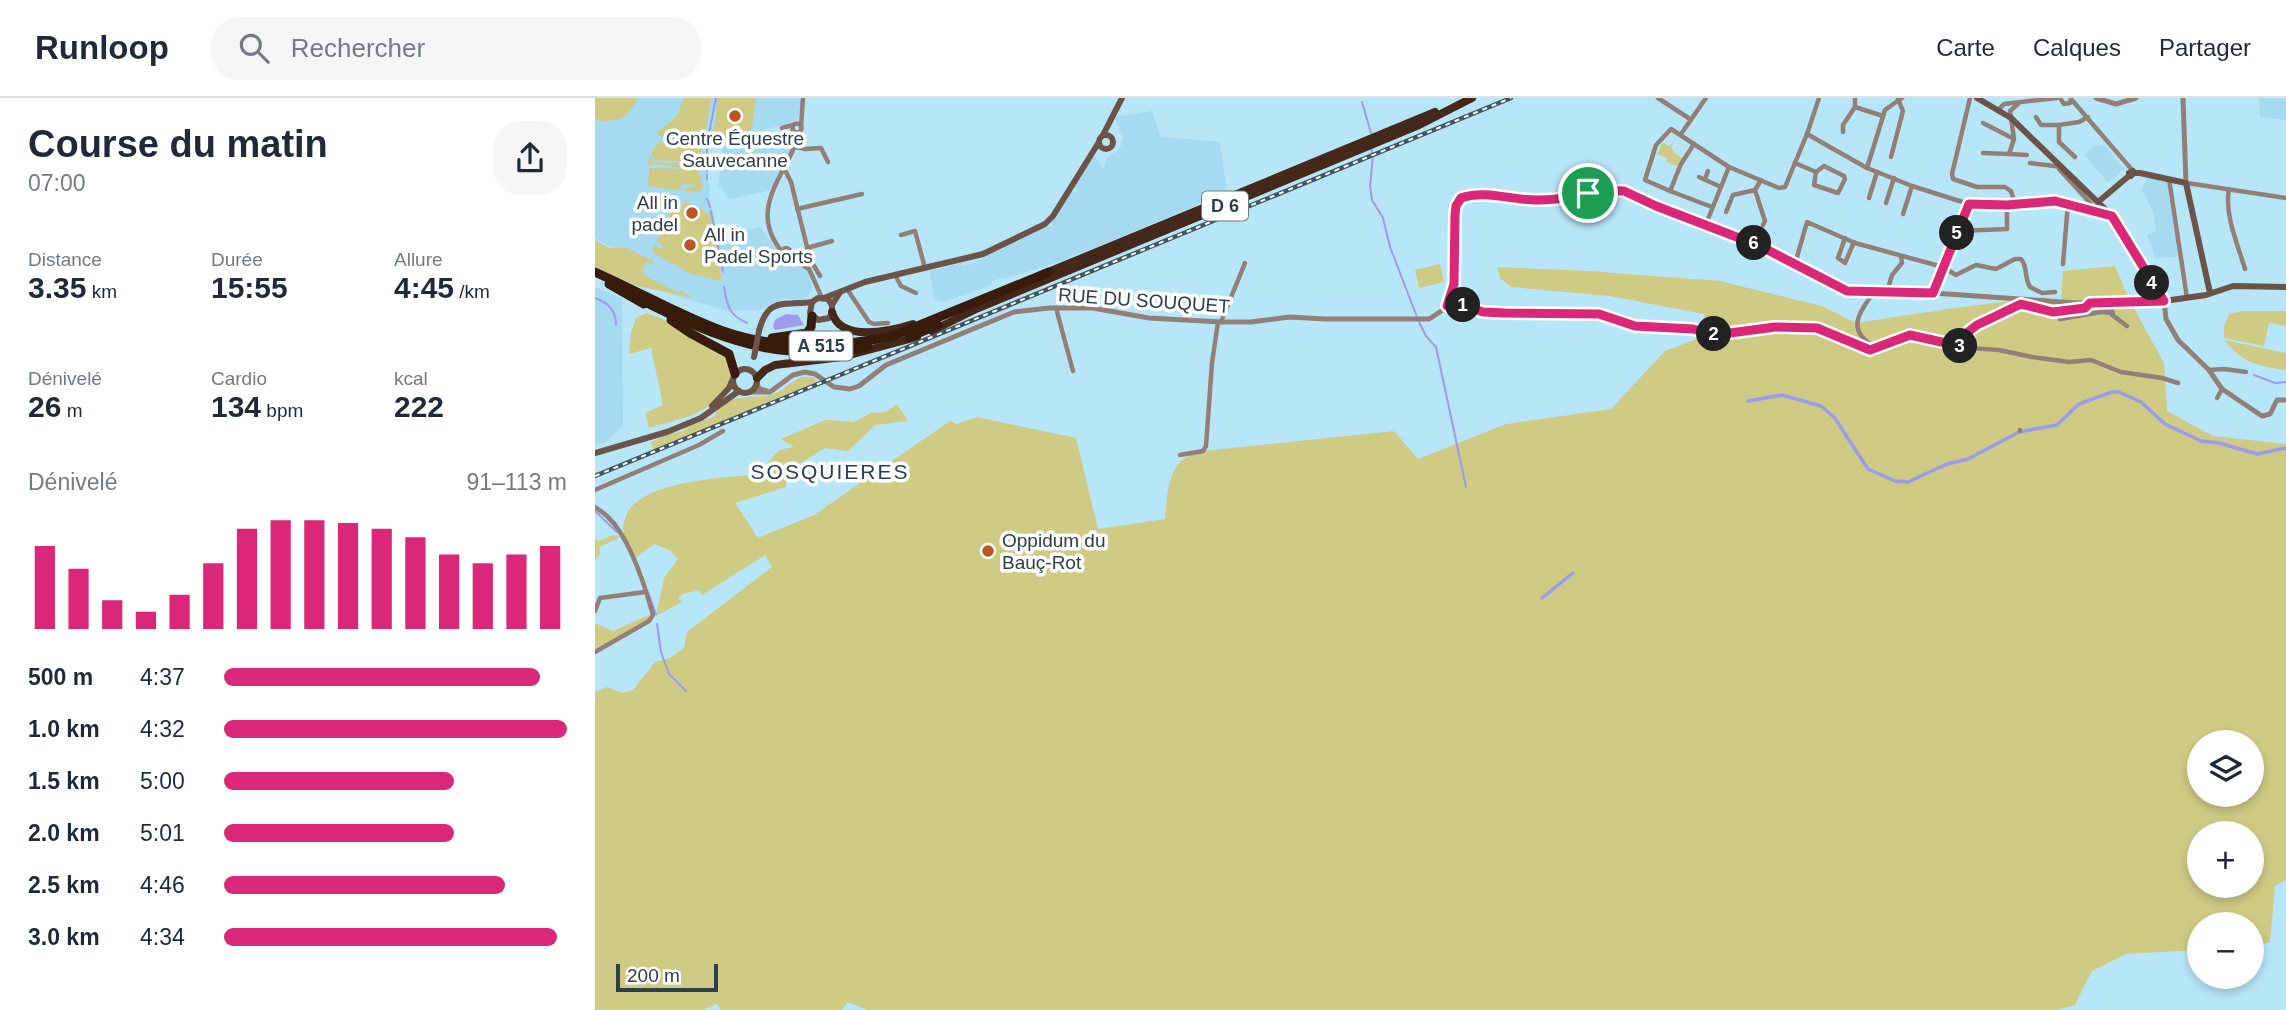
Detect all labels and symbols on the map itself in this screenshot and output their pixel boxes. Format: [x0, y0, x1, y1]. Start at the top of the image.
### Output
marker: Centre Équestre Sauvecanne [727, 108, 743, 124]
place label: Centre Équestre Sauvecanne [666, 128, 804, 171]
pin [1558, 163, 1618, 223]
place label: All in padel [632, 192, 678, 235]
road number: D 6 [1202, 192, 1248, 220]
marker: All in padel [684, 205, 700, 221]
pin: 5 [1939, 216, 1975, 250]
place label: All in Padel Sports [704, 224, 813, 267]
pin: 6 [1737, 226, 1771, 260]
marker: All in Padel Sports [682, 237, 698, 253]
pin: 4 [2135, 266, 2169, 300]
street label: RUE DU SOUQUET [1057, 284, 1231, 317]
pin: 1 [1445, 288, 1481, 322]
pin: 2 [1697, 316, 1731, 352]
pin: 3 [1943, 328, 1977, 364]
road number: A 515 [789, 332, 853, 360]
district label: SOSQUIERES [751, 460, 909, 483]
place label: Oppidum du Bauç-Rot [1002, 530, 1106, 573]
marker: Oppidum du Bauç-Rot [980, 543, 996, 559]
scale bar [616, 961, 717, 993]

